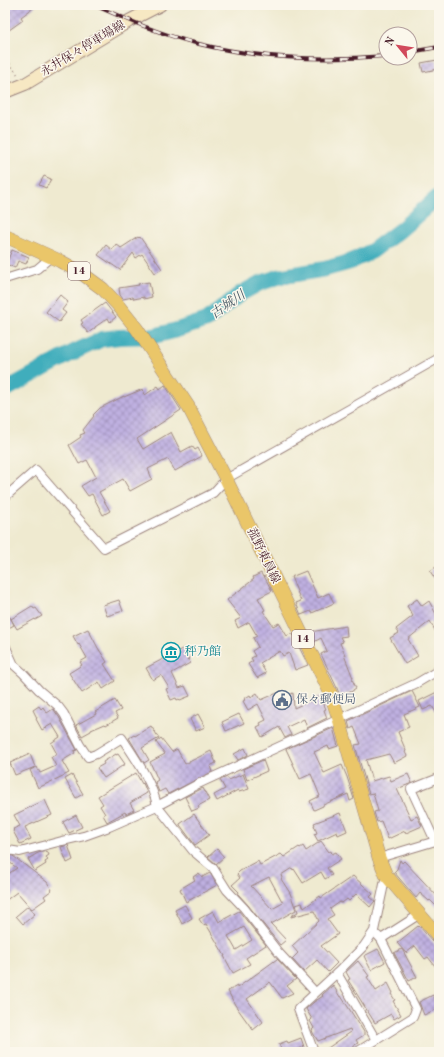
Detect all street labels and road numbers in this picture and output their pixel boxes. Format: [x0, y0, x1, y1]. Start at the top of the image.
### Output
street label: 永井保々停車場線 [38, 17, 127, 79]
road number: 14 [68, 262, 90, 280]
street label: 菰野東員線 [244, 526, 283, 586]
road number: 14 [292, 630, 314, 648]

